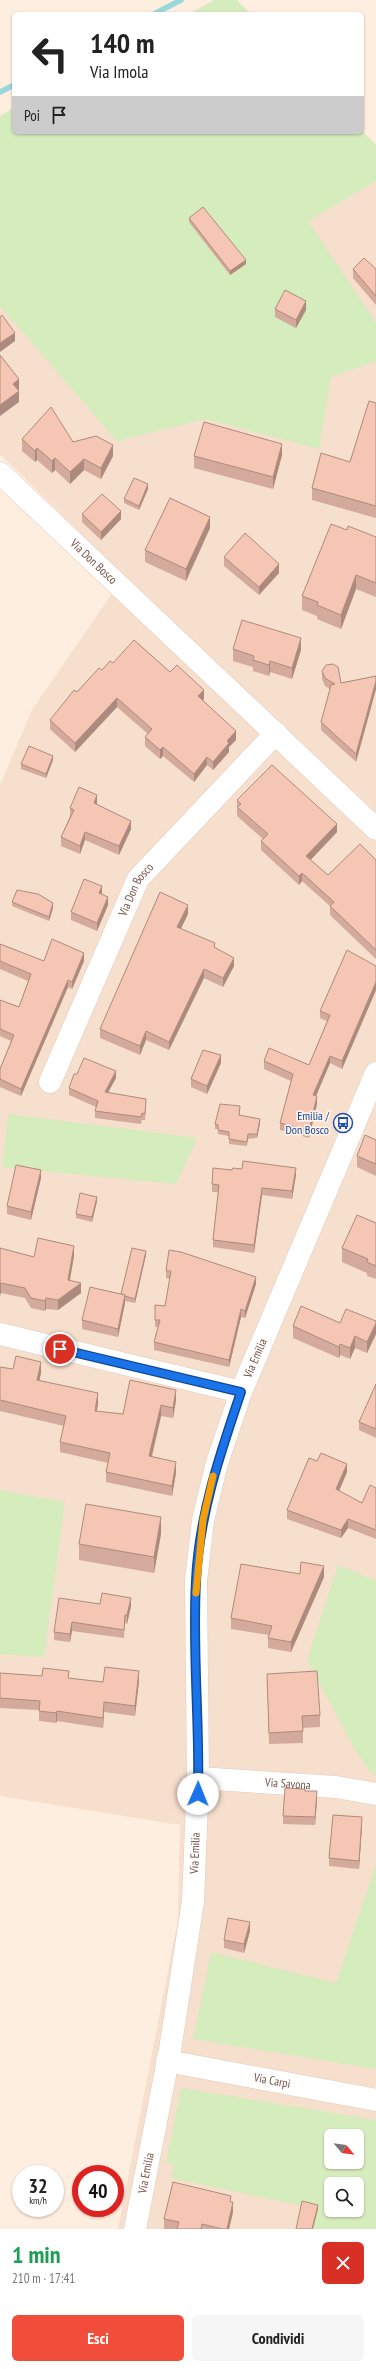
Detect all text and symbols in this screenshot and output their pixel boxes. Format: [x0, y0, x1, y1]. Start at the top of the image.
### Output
text: 140 m [90, 24, 154, 61]
icon: left [24, 28, 76, 80]
text: Via Imola [90, 60, 148, 83]
icon: arrive [48, 104, 70, 126]
text: Poi [24, 106, 40, 125]
street label: Via Don Bosco [67, 535, 121, 587]
street label: Via Don Bosco [114, 860, 156, 919]
place label: Emilia / Don Bosco [286, 1108, 329, 1137]
bus stop icon: Emilia / Don Bosco [332, 1112, 354, 1134]
pin [43, 1332, 77, 1366]
street label: Via Emilia [239, 1336, 270, 1381]
icon: arrive [49, 1338, 71, 1360]
position arrow [177, 1773, 219, 1815]
street label: Via Savona [264, 1774, 311, 1792]
street label: Via Emilia [186, 1832, 203, 1875]
street label: Via Carpi [252, 2069, 292, 2091]
north arrow [324, 2129, 364, 2169]
map controls [324, 2129, 364, 2217]
street label: Via Emilia [134, 2151, 157, 2196]
speed limit sign: 40 [72, 2165, 124, 2217]
text: 32 [28, 2173, 48, 2199]
button: search [324, 2177, 364, 2217]
text: km/h [29, 2194, 47, 2207]
text: 1 min [12, 2239, 60, 2270]
button: close [322, 2242, 364, 2284]
text: 210 m · 17:41 [12, 2270, 75, 2287]
button: Esci [12, 2315, 184, 2361]
button: Condividi [192, 2315, 364, 2361]

